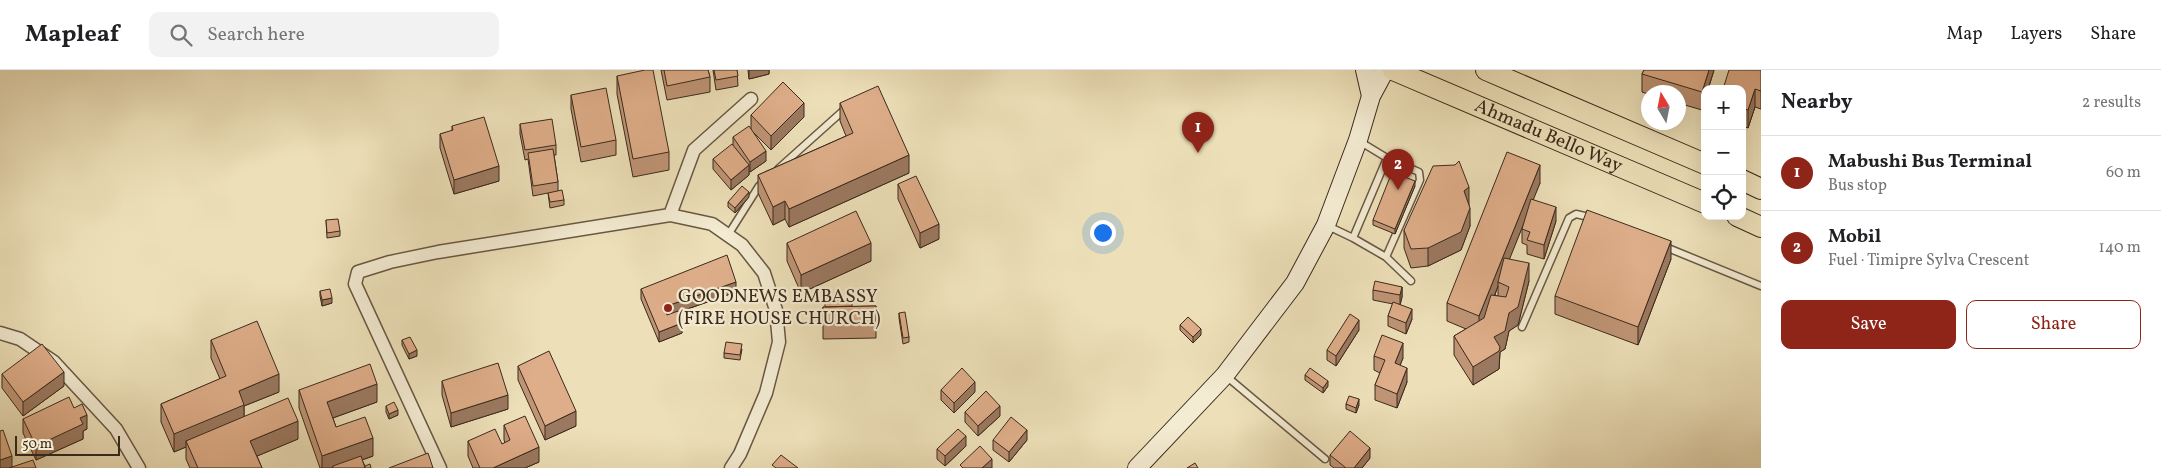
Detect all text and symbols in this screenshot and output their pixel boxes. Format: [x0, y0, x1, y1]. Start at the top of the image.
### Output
search box [149, 12, 499, 57]
text: Mapleaf [25, 18, 119, 52]
icon: search [167, 21, 195, 49]
text: Search here [207, 22, 305, 48]
text: Map [1946, 22, 1982, 47]
text: Layers [2010, 22, 2062, 47]
text: Share [2090, 22, 2136, 47]
north arrow [1641, 85, 1686, 130]
map controls [1701, 85, 1746, 220]
button: + [1701, 85, 1746, 130]
text: Nearby [1781, 88, 1852, 117]
text: 2 results [2082, 92, 2141, 114]
street label: Ahmadu Bello Way [1470, 93, 1627, 179]
pin: 1 [1182, 112, 1214, 153]
button: − [1701, 130, 1746, 175]
pin: 2 [1382, 149, 1414, 190]
text: Mabushi Bus Terminal [1828, 149, 2032, 175]
text: 1 [1794, 162, 1800, 184]
text: 60 m [2106, 162, 2141, 184]
button: locate [1701, 175, 1746, 220]
text: Bus stop [1828, 175, 1887, 197]
your location [1090, 220, 1116, 246]
text: Mobil [1828, 224, 1881, 250]
text: 2 [1793, 237, 1801, 259]
text: 140 m [2099, 237, 2141, 259]
text: Fuel · Timipre Sylva Crescent [1828, 250, 2029, 272]
place label: GOODNEWS EMBASSY (FIRE HOUSE CHURCH) [678, 284, 881, 332]
button: Save [1781, 300, 1956, 349]
button: Share [1966, 300, 2141, 349]
marker: GOODNEWS EMBASSY (FIRE HOUSE CHURCH) [662, 302, 674, 314]
scale bar [15, 433, 120, 456]
text: 50 m [22, 435, 52, 454]

